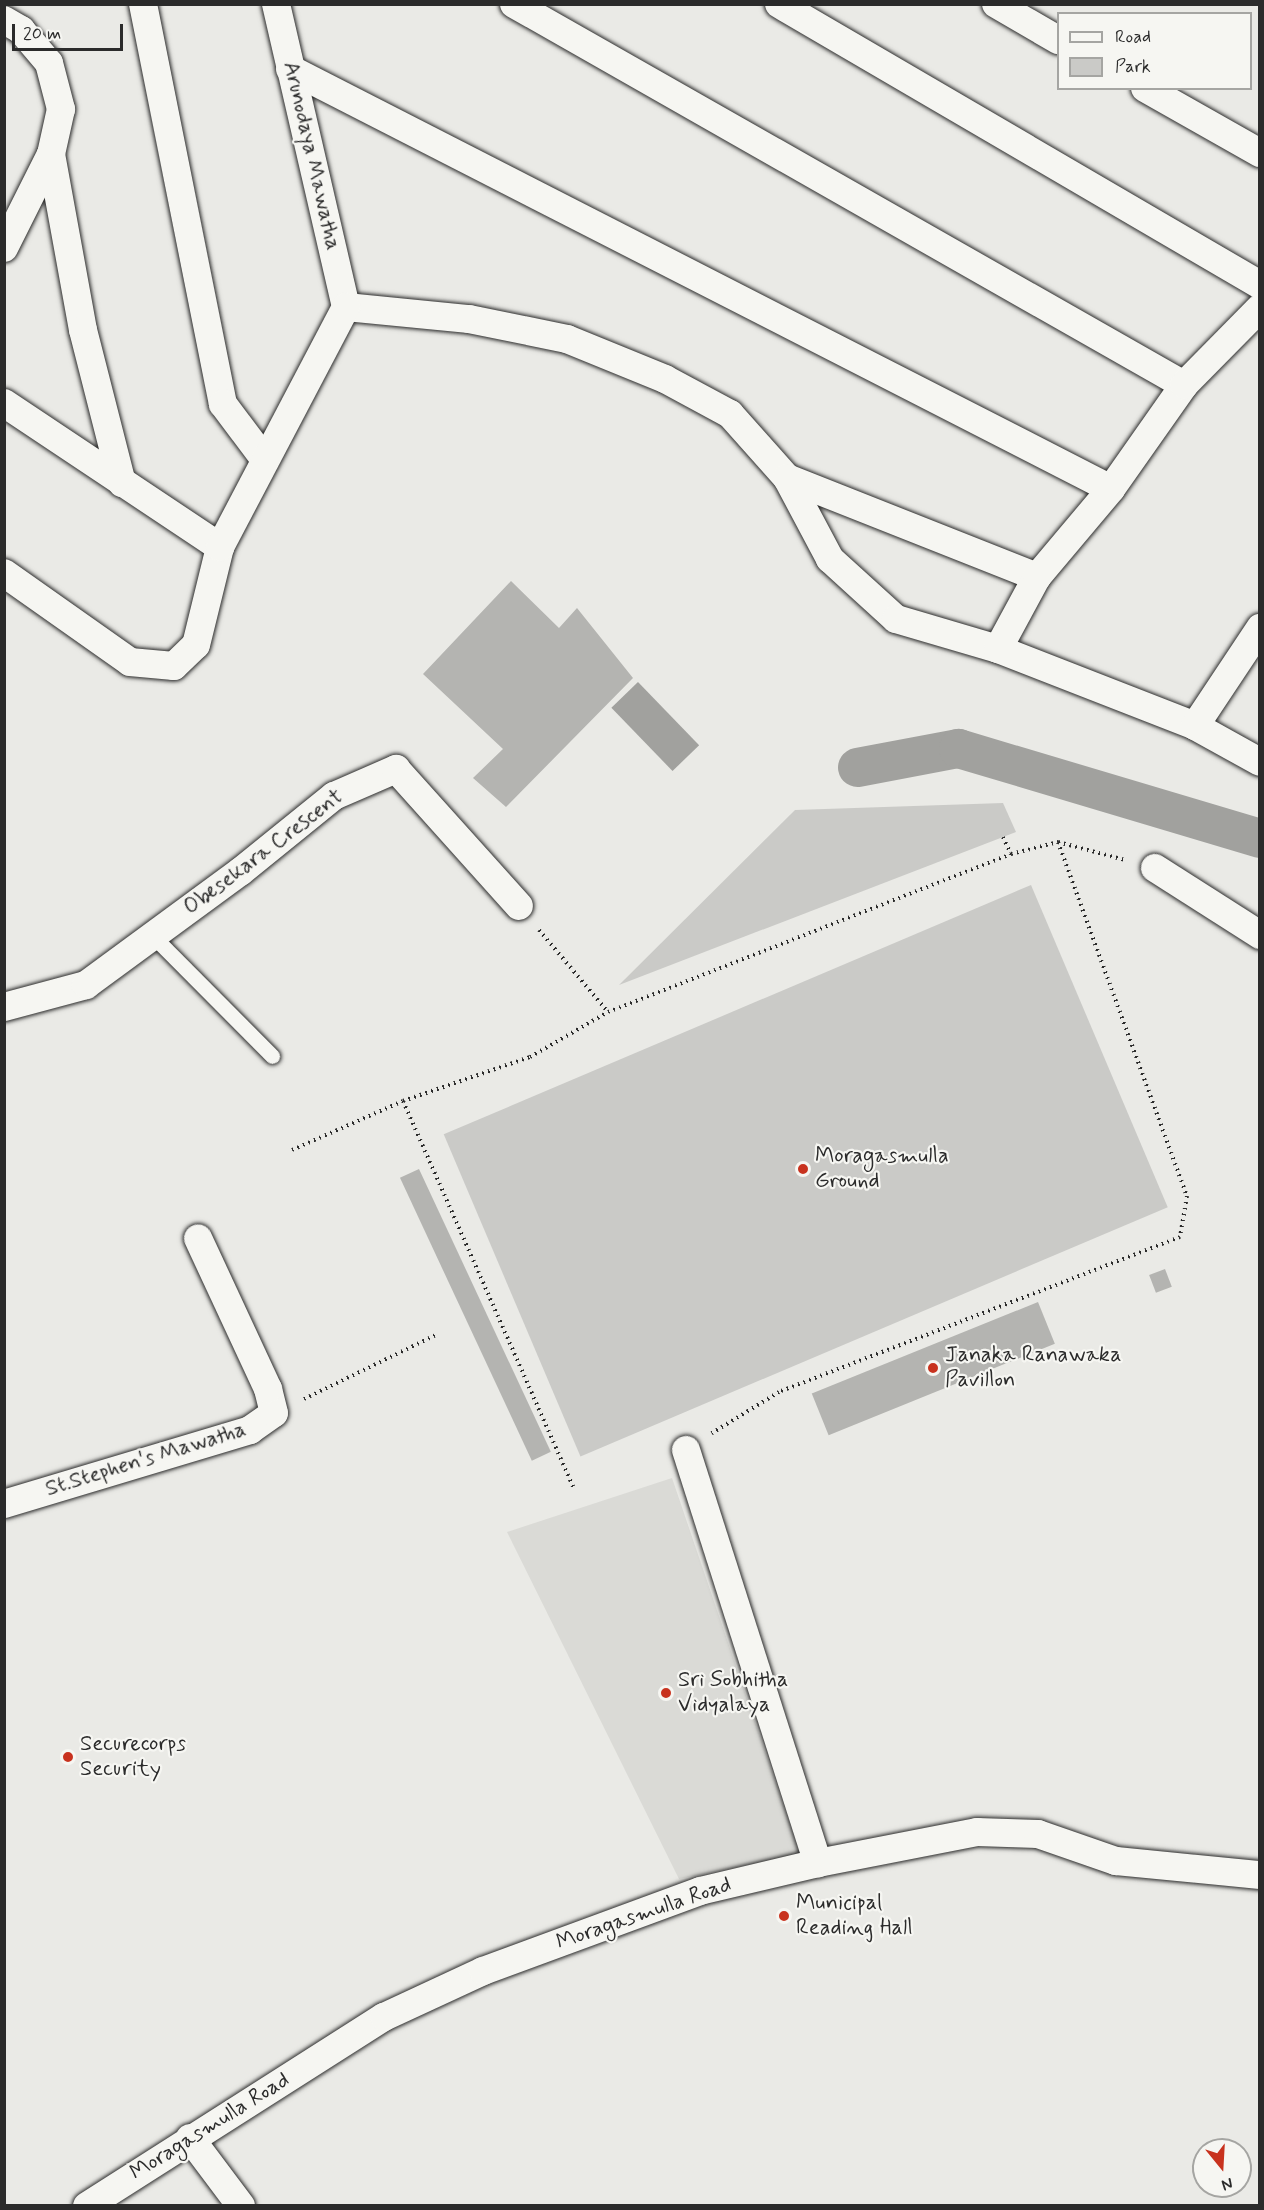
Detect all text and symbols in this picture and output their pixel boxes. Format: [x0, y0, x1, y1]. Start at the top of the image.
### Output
scale bar [15, 12, 126, 50]
legend [1057, 12, 1252, 90]
text: 20 m [23, 22, 61, 46]
text: Road [1115, 25, 1151, 49]
text: Park [1115, 55, 1151, 79]
street label: Arunodaya Mawatha [277, 62, 345, 250]
street label: Obesekara Crescent [179, 784, 349, 922]
place label: Moragasmulla Ground [815, 1143, 949, 1194]
marker: Moragasmulla Ground [796, 1162, 810, 1176]
place label: Janaka Ranawaka Pavillon [945, 1342, 1122, 1394]
marker: Janaka Ranawaka Pavillon [926, 1361, 940, 1375]
street label: St.Stephen's Mawatha [45, 1418, 247, 1502]
place label: Sri Sobhitha Vidyalaya [678, 1667, 789, 1718]
marker: Sri Sobhitha Vidyalaya [659, 1686, 673, 1700]
place label: Securecorps Security [80, 1731, 186, 1783]
marker: Securecorps Security [61, 1750, 75, 1764]
street label: Moragasmulla Road [553, 1872, 735, 1956]
place label: Municipal Reading Hall [796, 1890, 915, 1942]
marker: Municipal Reading Hall [777, 1909, 791, 1923]
street label: Moragasmulla Road [125, 2067, 295, 2187]
north arrow [1192, 2138, 1252, 2198]
text: N [1219, 2172, 1235, 2195]

